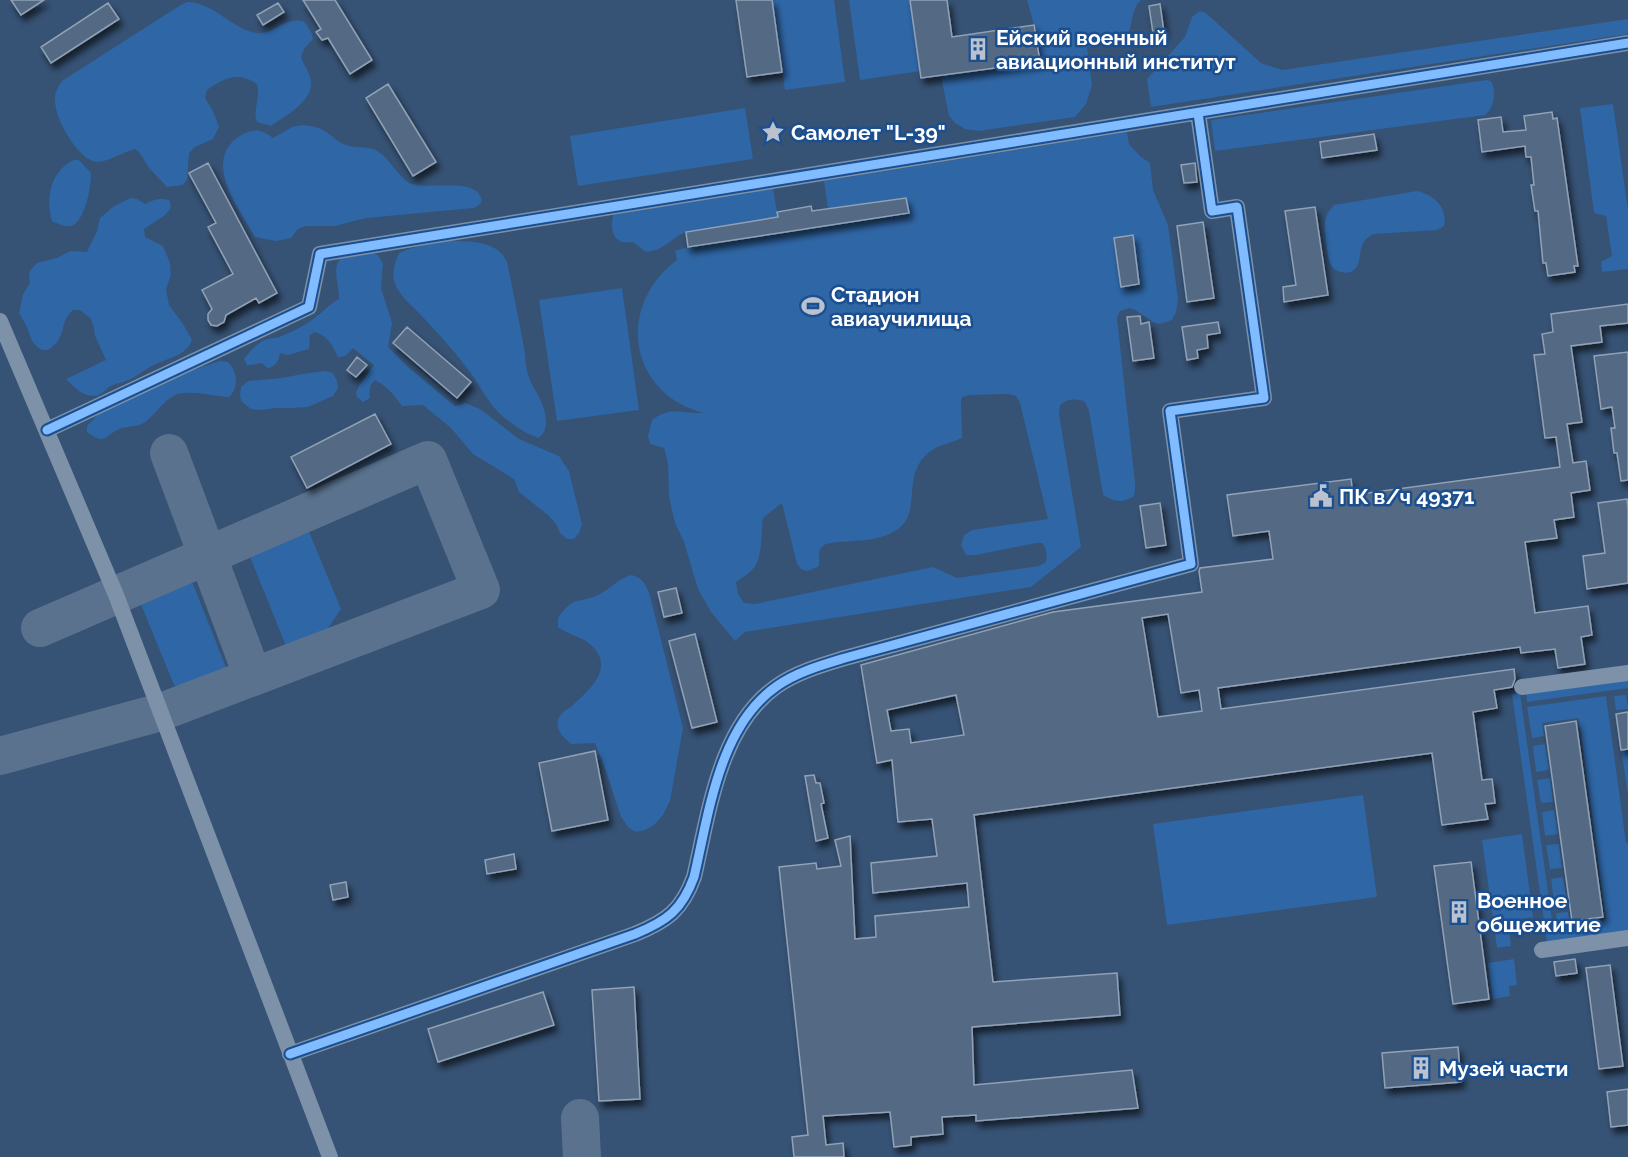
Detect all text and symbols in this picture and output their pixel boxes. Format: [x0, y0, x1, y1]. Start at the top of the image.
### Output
place label: Ейский военный авиационный институт [996, 25, 1236, 74]
building icon: Ейский военный авиационный институт [965, 36, 991, 62]
place icon: Самолет "L-39" [760, 119, 786, 145]
place label: Самолет "L-39" [791, 120, 946, 145]
place label: Стадион авиаучилища [831, 282, 972, 331]
sports icon: Стадион авиаучилища [800, 293, 826, 319]
public building icon: ПК в/ч 49371 [1308, 483, 1334, 509]
place label: ПК в/ч 49371 [1339, 484, 1474, 509]
place label: Военное общежитие [1477, 888, 1601, 937]
building icon: Военное общежитие [1446, 899, 1472, 925]
building icon: Музей части [1408, 1055, 1434, 1081]
place label: Музей части [1439, 1056, 1568, 1081]

